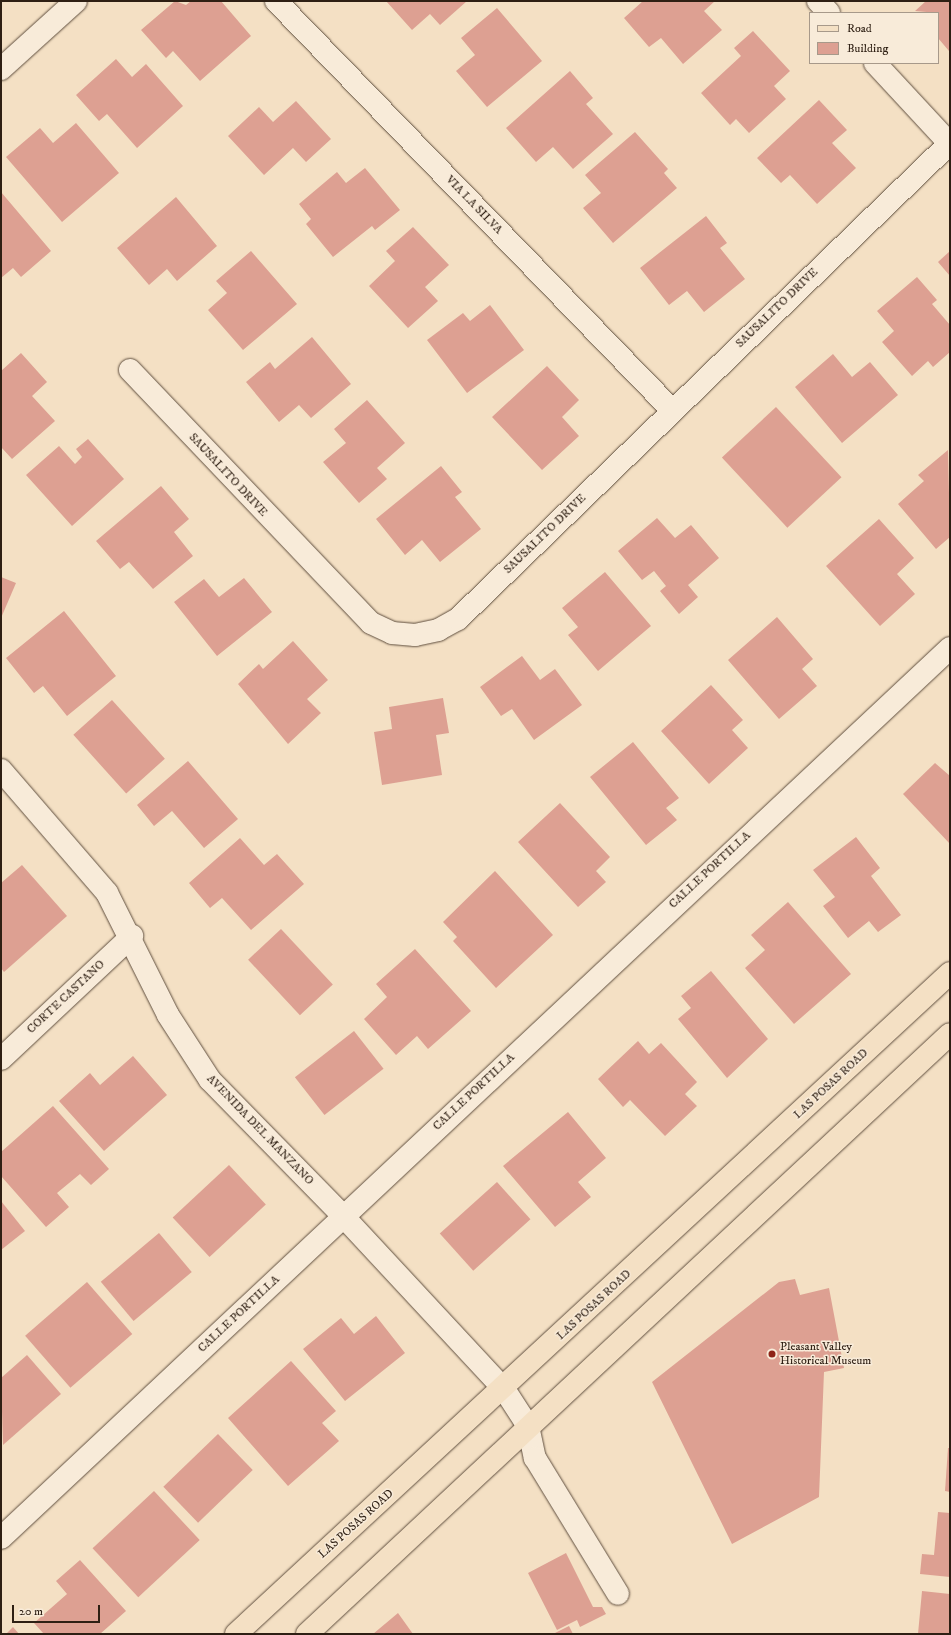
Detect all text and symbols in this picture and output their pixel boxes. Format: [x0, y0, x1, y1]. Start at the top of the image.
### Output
legend [809, 12, 939, 64]
text: Road [847, 21, 872, 36]
text: Building [847, 41, 888, 56]
street label: VIA LA SILVA [443, 173, 505, 237]
street label: SAUSALITO DRIVE [733, 265, 821, 351]
street label: SAUSALITO DRIVE [186, 430, 270, 520]
street label: SAUSALITO DRIVE [501, 491, 589, 577]
street label: CALLE PORTILLA [666, 828, 754, 912]
street label: CORTE CASTANO [24, 957, 108, 1037]
street label: LAS POSAS ROAD [791, 1046, 871, 1122]
street label: CALLE PORTILLA [430, 1050, 518, 1134]
street label: AVENIDA DEL MANZANO [204, 1072, 316, 1188]
street label: LAS POSAS ROAD [554, 1267, 634, 1343]
street label: CALLE PORTILLA [195, 1272, 283, 1356]
place label: Pleasant Valley Historical Museum [780, 1340, 871, 1368]
marker: Pleasant Valley Historical Museum [767, 1349, 777, 1359]
street label: LAS POSAS ROAD [315, 1486, 397, 1562]
scale bar [14, 1597, 102, 1623]
text: 20 m [19, 1604, 43, 1619]

